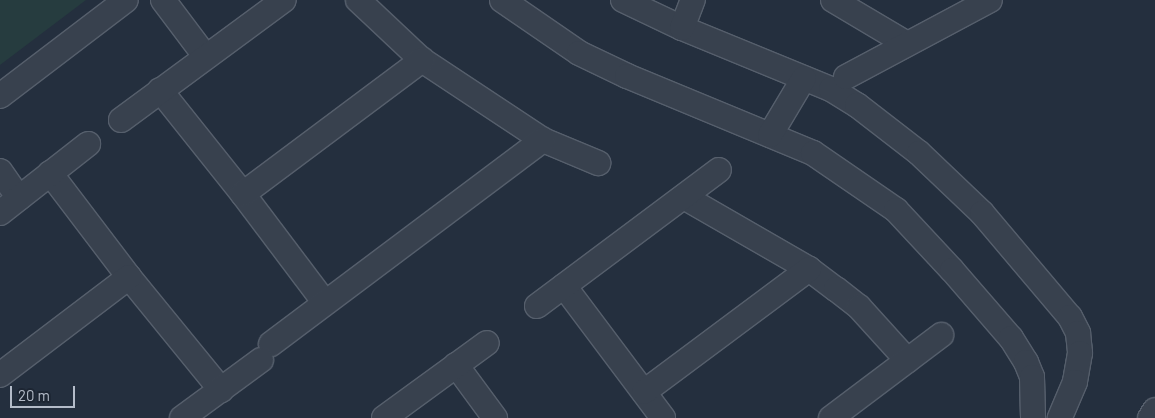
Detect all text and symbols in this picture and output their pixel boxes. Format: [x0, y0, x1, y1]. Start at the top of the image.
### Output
scale bar [12, 376, 78, 408]
text: 20 m [18, 386, 50, 404]

